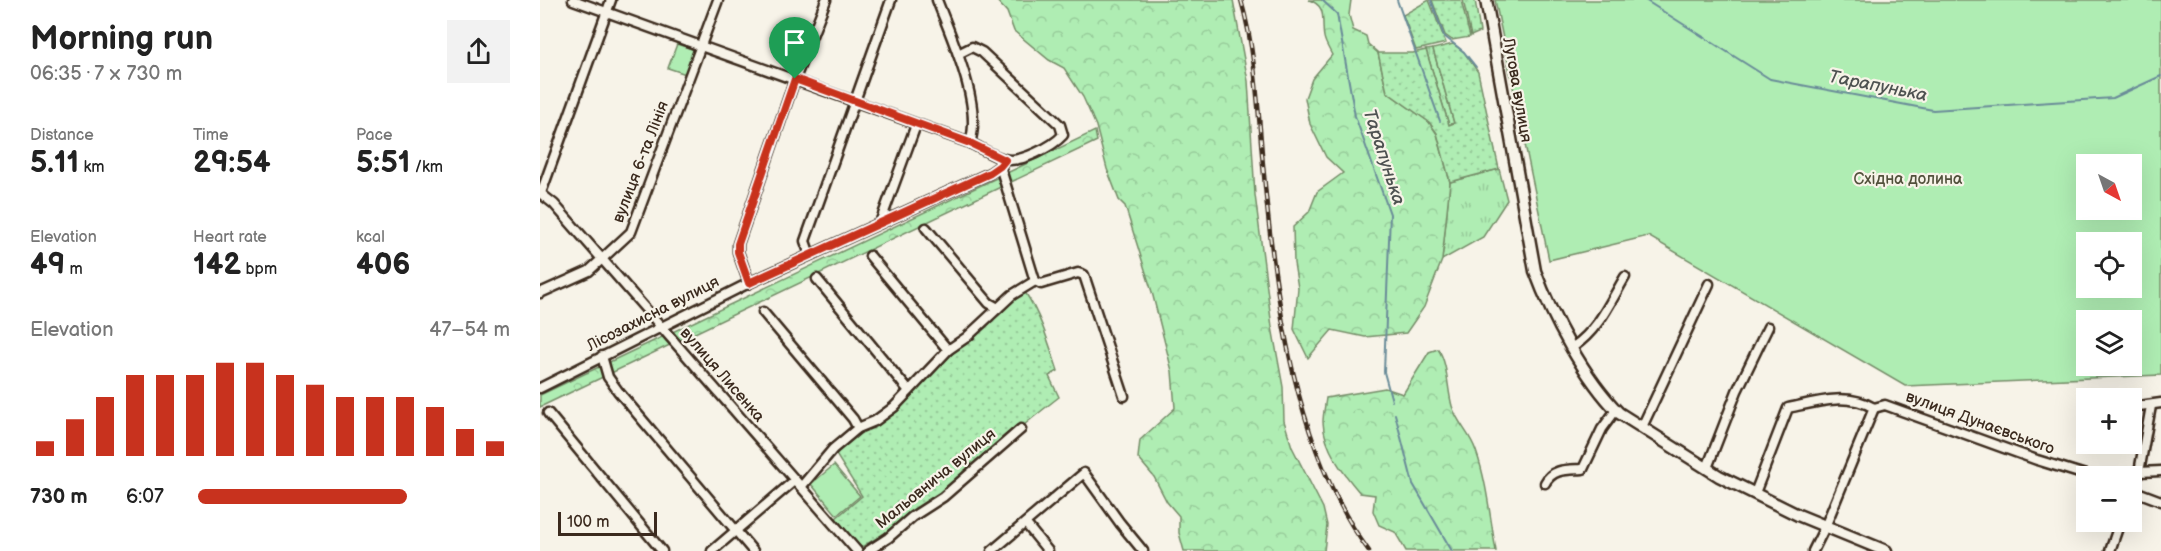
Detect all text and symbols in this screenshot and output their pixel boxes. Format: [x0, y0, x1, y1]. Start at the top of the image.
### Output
pin [769, 17, 820, 79]
text: Morning run [30, 19, 213, 59]
button: share [447, 20, 510, 83]
icon: arrive [778, 26, 811, 59]
street label: Лугова вулиця [1498, 35, 1536, 144]
text: 06:35 · 7 × 730 m [30, 62, 182, 86]
water label: Тарапунька [1827, 66, 1929, 106]
street label: вулиця 6-та Лінія [609, 98, 673, 226]
water label: Тарапунька [1359, 106, 1409, 208]
text: Distance [30, 126, 94, 145]
text: Time [193, 126, 228, 145]
text: Pace [356, 126, 392, 145]
text: 5.11 [30, 145, 79, 181]
text: 29:54 [193, 145, 271, 181]
text: 5:51 [356, 145, 410, 181]
north arrow [2076, 154, 2142, 220]
map controls [2076, 154, 2142, 532]
text: km [79, 158, 105, 177]
text: /km [410, 158, 443, 177]
park label: Східна долина [1853, 170, 1963, 189]
text: Elevation [30, 228, 97, 247]
text: Heart rate [193, 228, 267, 247]
text: kcal [356, 228, 385, 247]
button: locate [2076, 232, 2142, 298]
text: 49 [30, 247, 65, 283]
text: 142 [193, 247, 241, 283]
text: 406 [356, 247, 411, 283]
text: m [65, 260, 83, 279]
text: bpm [241, 260, 277, 279]
street label: Лісозахисна вулиця [583, 272, 723, 356]
button: layers [2076, 310, 2142, 376]
text: Elevation [30, 318, 113, 342]
text: 47–54 m [429, 318, 510, 342]
street label: вулиця Лисенка [676, 324, 769, 427]
street label: вулиця Дунаєвського [1903, 387, 2057, 459]
button: + [2076, 388, 2142, 454]
street label: Мальовнича вулиця [872, 425, 1000, 533]
button: − [2076, 466, 2142, 532]
text: 730 m [30, 485, 88, 509]
text: 6:07 [126, 485, 164, 509]
scale bar [558, 509, 657, 536]
text: 100 m [567, 513, 610, 532]

